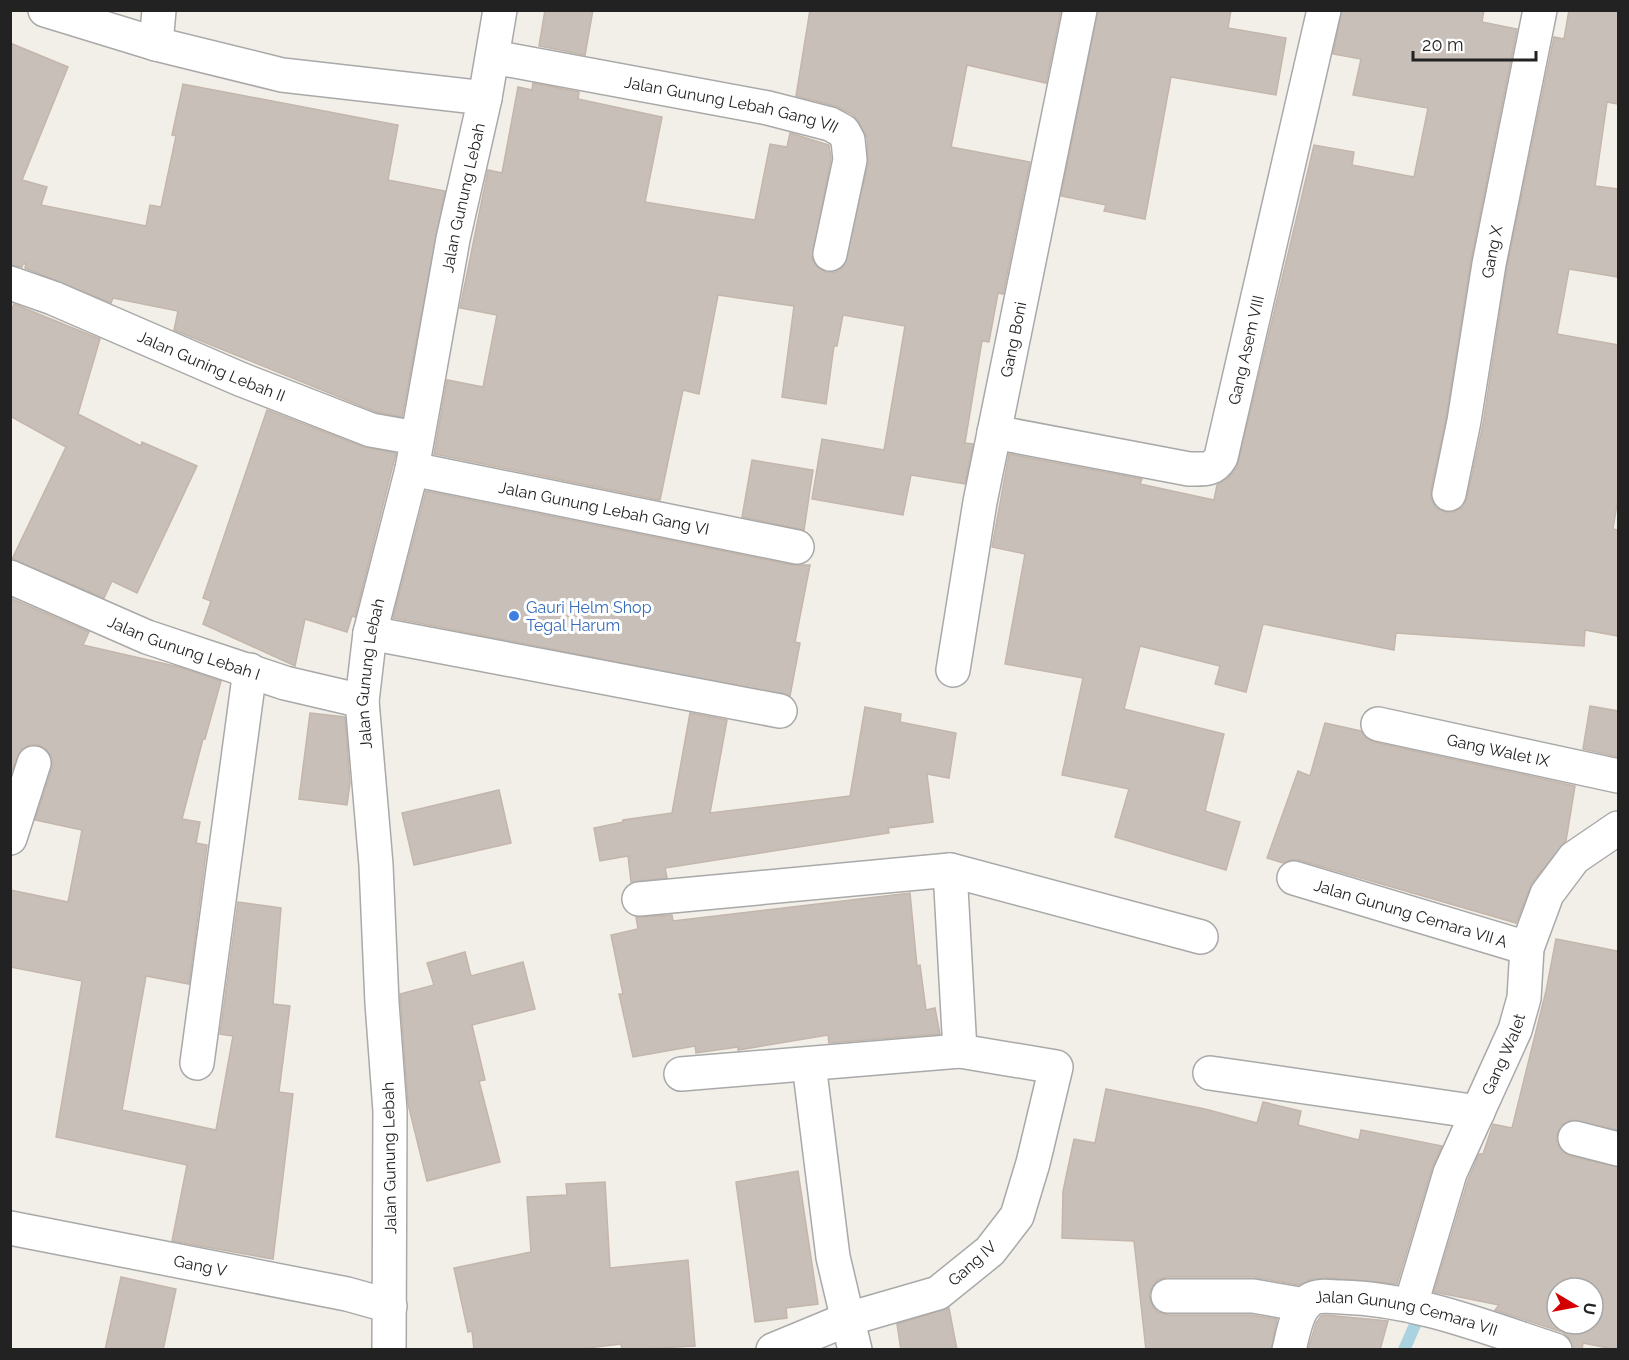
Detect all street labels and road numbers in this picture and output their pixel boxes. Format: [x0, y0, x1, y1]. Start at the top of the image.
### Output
street label: Jalan Gunung Lebah Gang VII [623, 73, 842, 137]
street label: Jalan Gunung Lebah [438, 121, 489, 274]
street label: Gang X [1478, 223, 1507, 280]
street label: Gang Asem VIII [1224, 293, 1268, 407]
street label: Gang Boni [997, 300, 1030, 379]
street label: Jalan Guning Lebah II [135, 327, 288, 406]
street label: Jalan Gunung Lebah Gang VI [497, 478, 711, 539]
street label: Jalan Gunung Lebah [352, 596, 389, 750]
street label: Jalan Gunung Lebah I [105, 612, 262, 684]
street label: Gang Walet IX [1445, 730, 1552, 771]
street label: Jalan Gunung Cemara VII A [1312, 876, 1510, 952]
street label: Gang Walet [1478, 1011, 1529, 1098]
street label: Jalan Gunung Lebah [379, 1082, 400, 1234]
street label: Gang IV [944, 1237, 1000, 1290]
street label: Gang V [172, 1251, 229, 1280]
street label: Jalan Gunung Cemara VII [1313, 1287, 1500, 1340]

